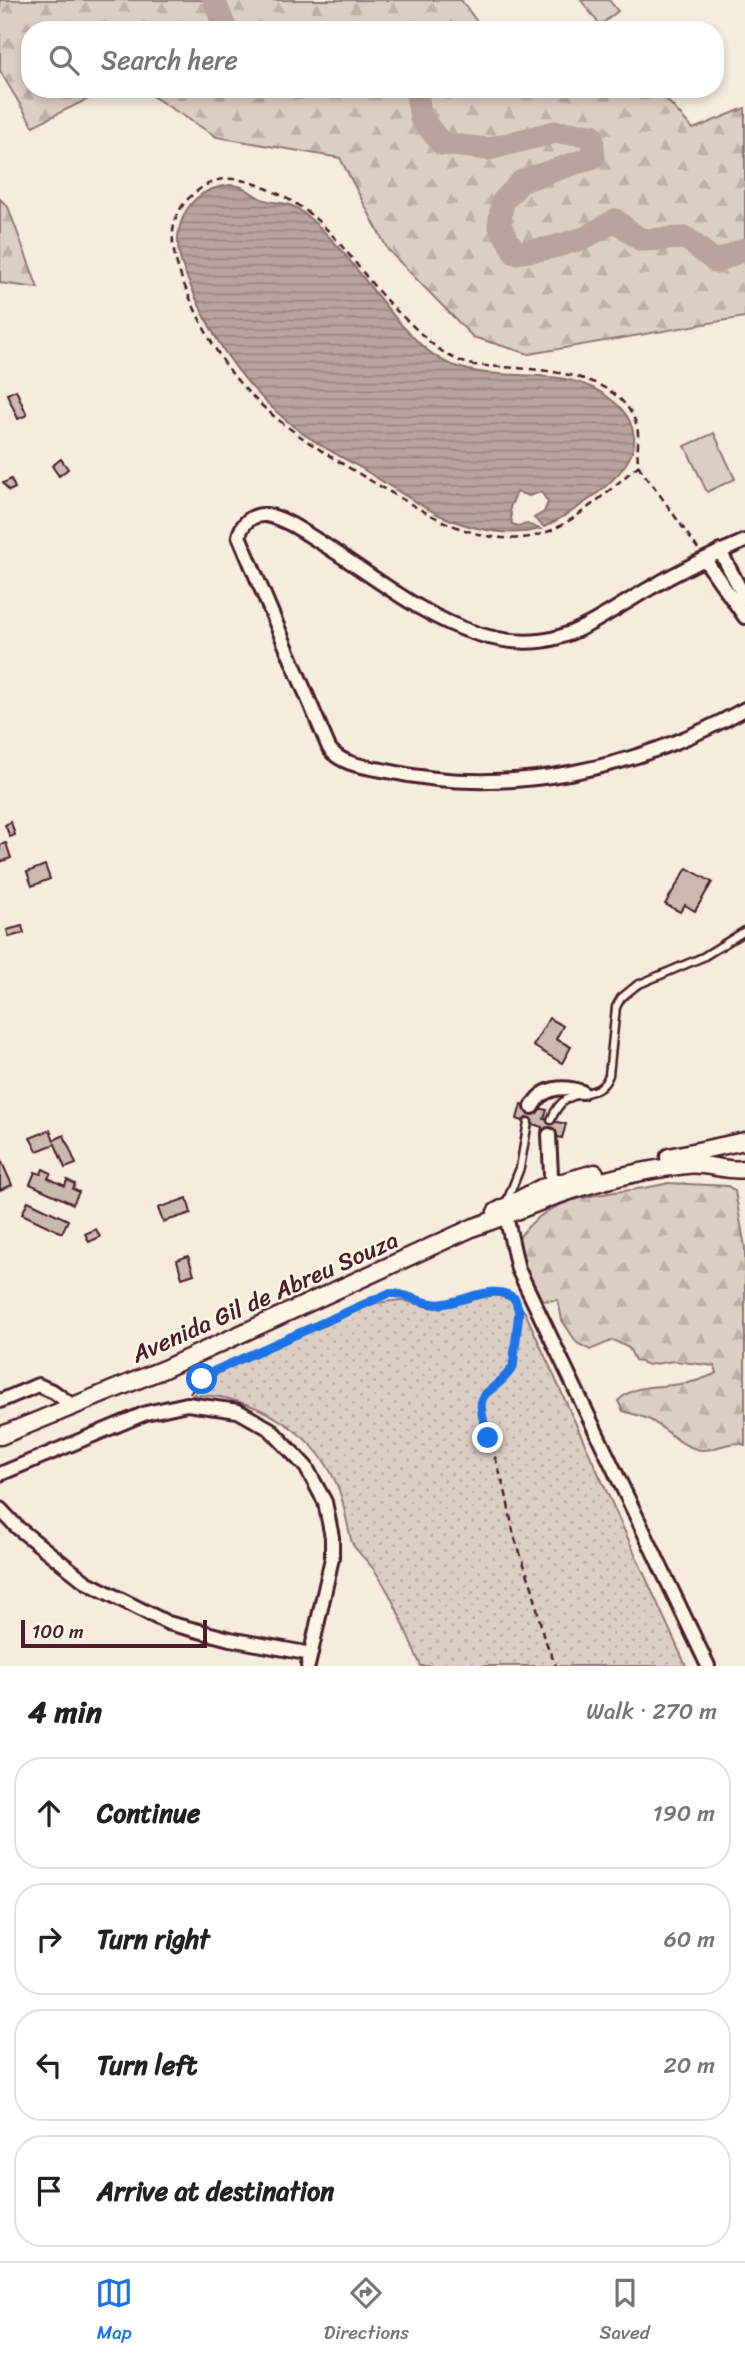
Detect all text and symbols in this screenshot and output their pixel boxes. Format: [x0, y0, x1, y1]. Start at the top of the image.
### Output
search box [21, 21, 724, 98]
text: Search here [101, 37, 238, 83]
icon: search [45, 41, 83, 79]
street label: Avenida Gil de Abreu Souza [124, 1219, 405, 1375]
route start [186, 1363, 217, 1394]
route end [472, 1422, 503, 1453]
text: 100 m [32, 1615, 84, 1648]
scale bar [21, 1617, 206, 1649]
text: 4 min [28, 1685, 102, 1739]
text: Walk · 270 m [586, 1691, 717, 1732]
text: Continue [97, 1790, 200, 1836]
text: 190 m [653, 1793, 715, 1834]
icon: ahead [30, 1794, 68, 1832]
text: Turn right [97, 1916, 210, 1962]
text: 60 m [664, 1919, 715, 1960]
icon: right [30, 1920, 68, 1958]
text: Turn left [97, 2042, 197, 2088]
text: 20 m [664, 2045, 715, 2086]
icon: left [30, 2046, 68, 2084]
text: Arrive at destination [97, 2168, 334, 2214]
icon: arrive [30, 2172, 68, 2210]
tab: Map [95, 2274, 133, 2349]
tab: Directions [324, 2274, 409, 2349]
tab: Saved [600, 2274, 650, 2349]

